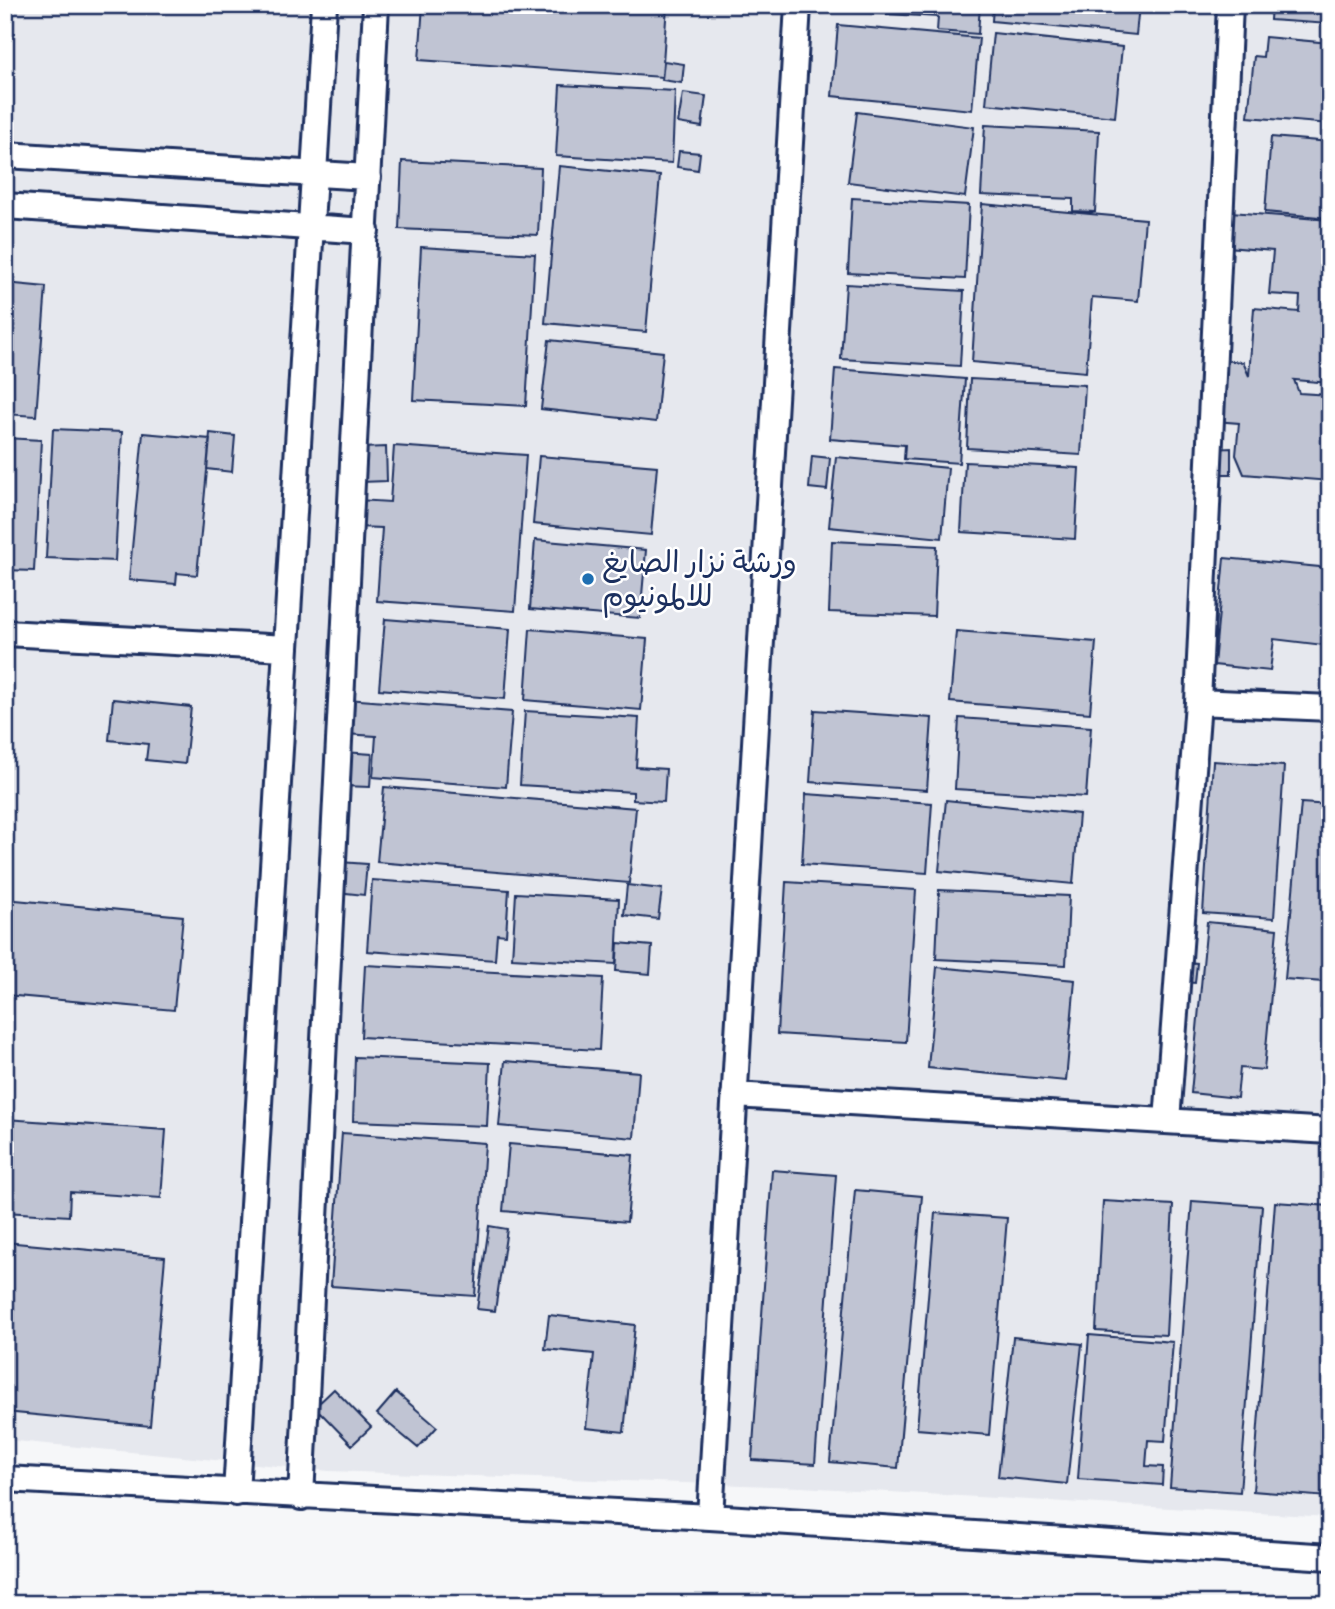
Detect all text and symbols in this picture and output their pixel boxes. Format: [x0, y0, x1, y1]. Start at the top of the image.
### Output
place label: ورشة نزار الصايغ للالمونيوم [602, 543, 797, 618]
marker: ورشة نزار الصايغ للالمونيوم [580, 571, 596, 587]

